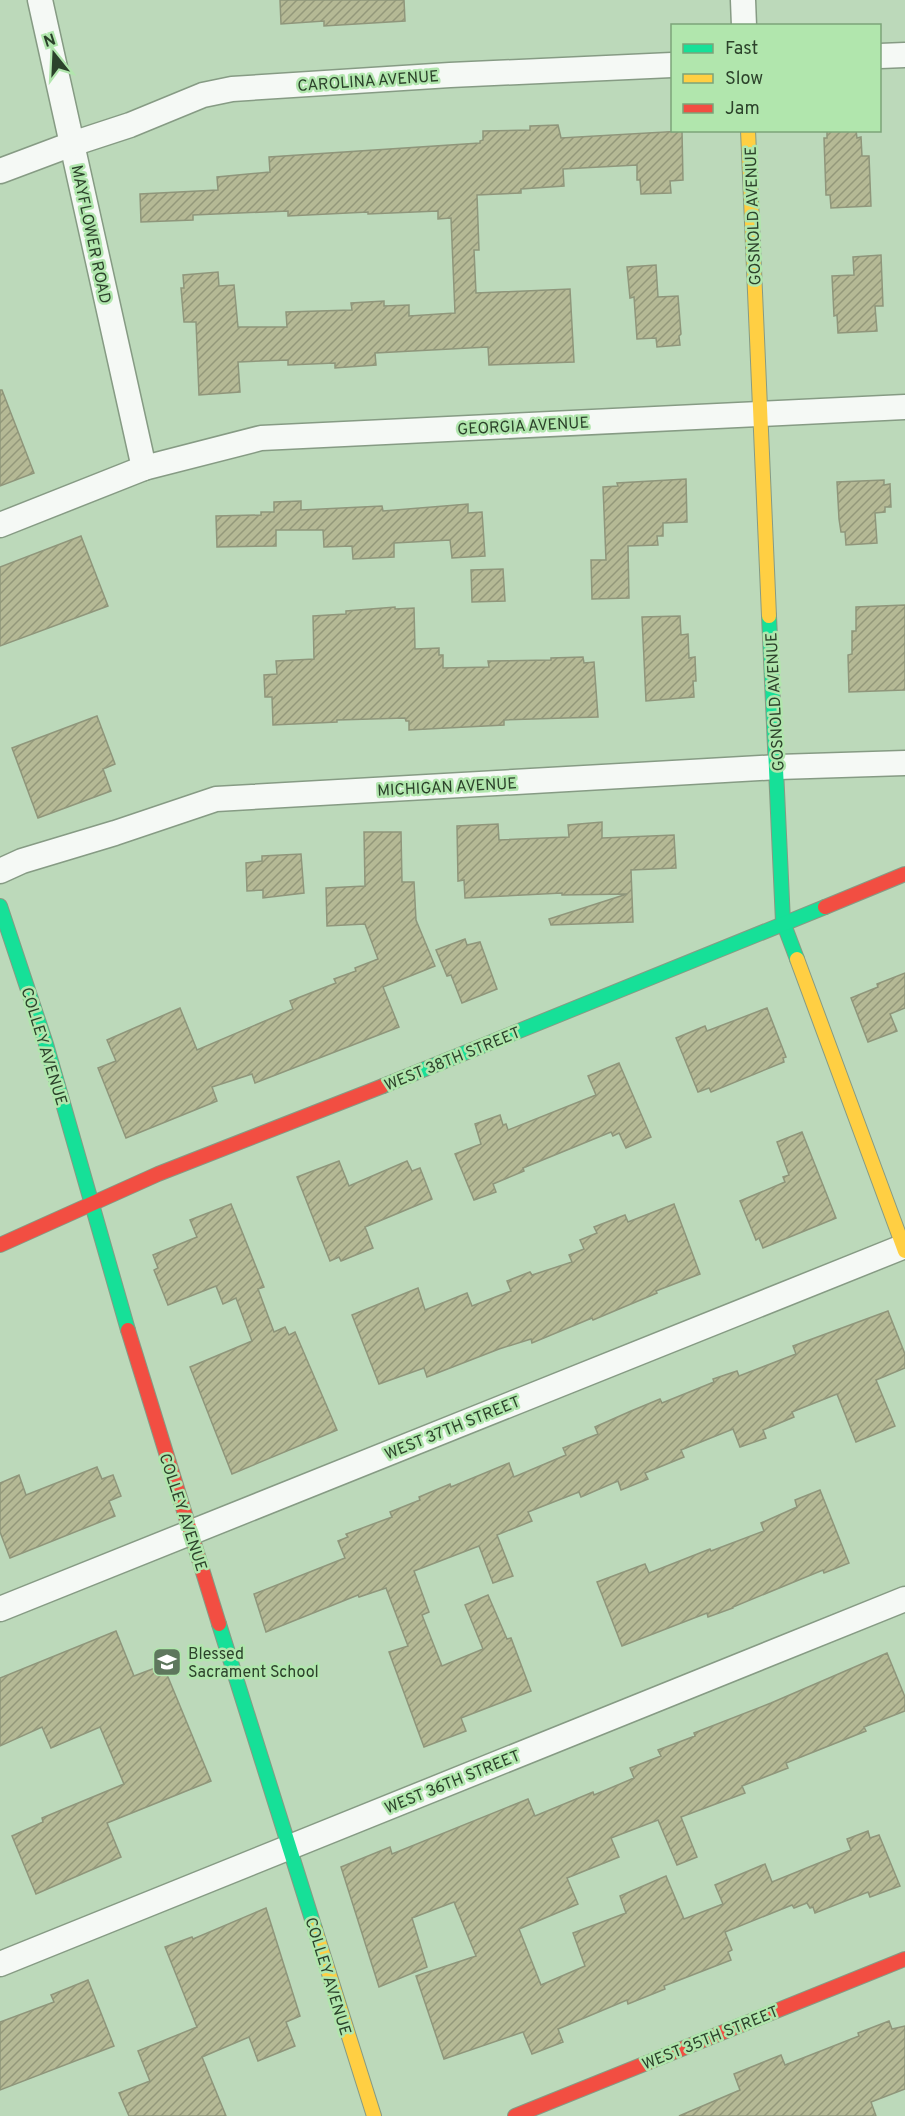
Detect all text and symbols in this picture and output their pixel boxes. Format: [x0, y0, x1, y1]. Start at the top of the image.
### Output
north arrow [24, 24, 84, 84]
legend [671, 24, 881, 132]
text: N [41, 30, 59, 53]
text: Fast [725, 38, 758, 61]
street label: CAROLINA AVENUE [297, 67, 439, 97]
text: Slow [725, 68, 763, 91]
text: Jam [725, 98, 760, 121]
street label: GOSNOLD AVENUE [742, 146, 766, 286]
street label: MAYFLOWER ROAD [66, 163, 115, 306]
street label: GEORGIA AVENUE [457, 414, 590, 440]
street label: GOSNOLD AVENUE [762, 632, 790, 772]
street label: MICHIGAN AVENUE [377, 774, 517, 802]
street label: COLLEY AVENUE [16, 985, 71, 1108]
street label: WEST 38TH STREET [382, 1023, 524, 1096]
street label: WEST 37TH STREET [382, 1392, 524, 1465]
street label: COLLEY AVENUE [154, 1451, 211, 1574]
place label: Blessed Sacrament School [188, 1645, 319, 1683]
school or university icon: Blessed Sacrament School [151, 1646, 183, 1678]
street label: WEST 36TH STREET [382, 1746, 524, 1819]
street label: COLLEY AVENUE [300, 1915, 355, 2038]
street label: WEST 35TH STREET [640, 2002, 782, 2075]

